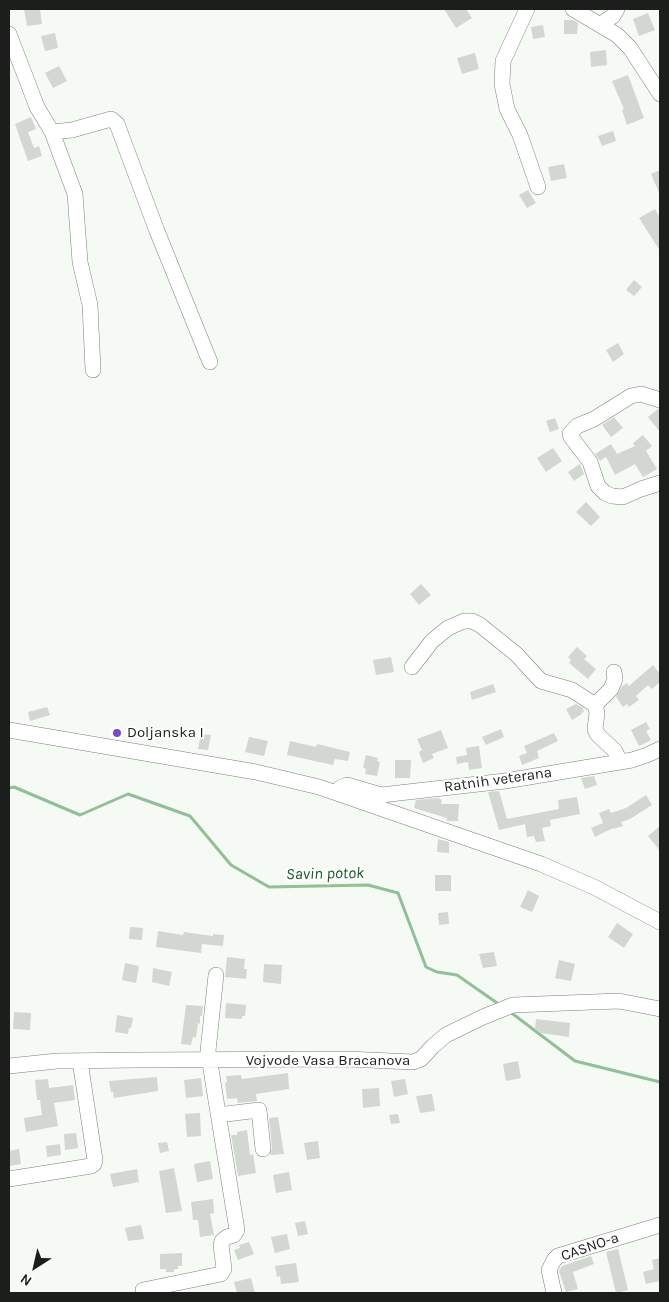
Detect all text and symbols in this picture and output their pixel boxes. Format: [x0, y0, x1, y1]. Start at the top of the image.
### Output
place label: Doljanska I [127, 724, 204, 742]
marker: Doljanska I [111, 727, 123, 739]
street label: Ratnih veterana [443, 764, 553, 796]
water label: Savin potok [286, 864, 364, 884]
street label: Vojvode Vasa Bracanova [246, 1052, 410, 1070]
street label: CASNO-a [559, 1229, 621, 1265]
north arrow [10, 1242, 60, 1292]
text: N [17, 1270, 35, 1290]

